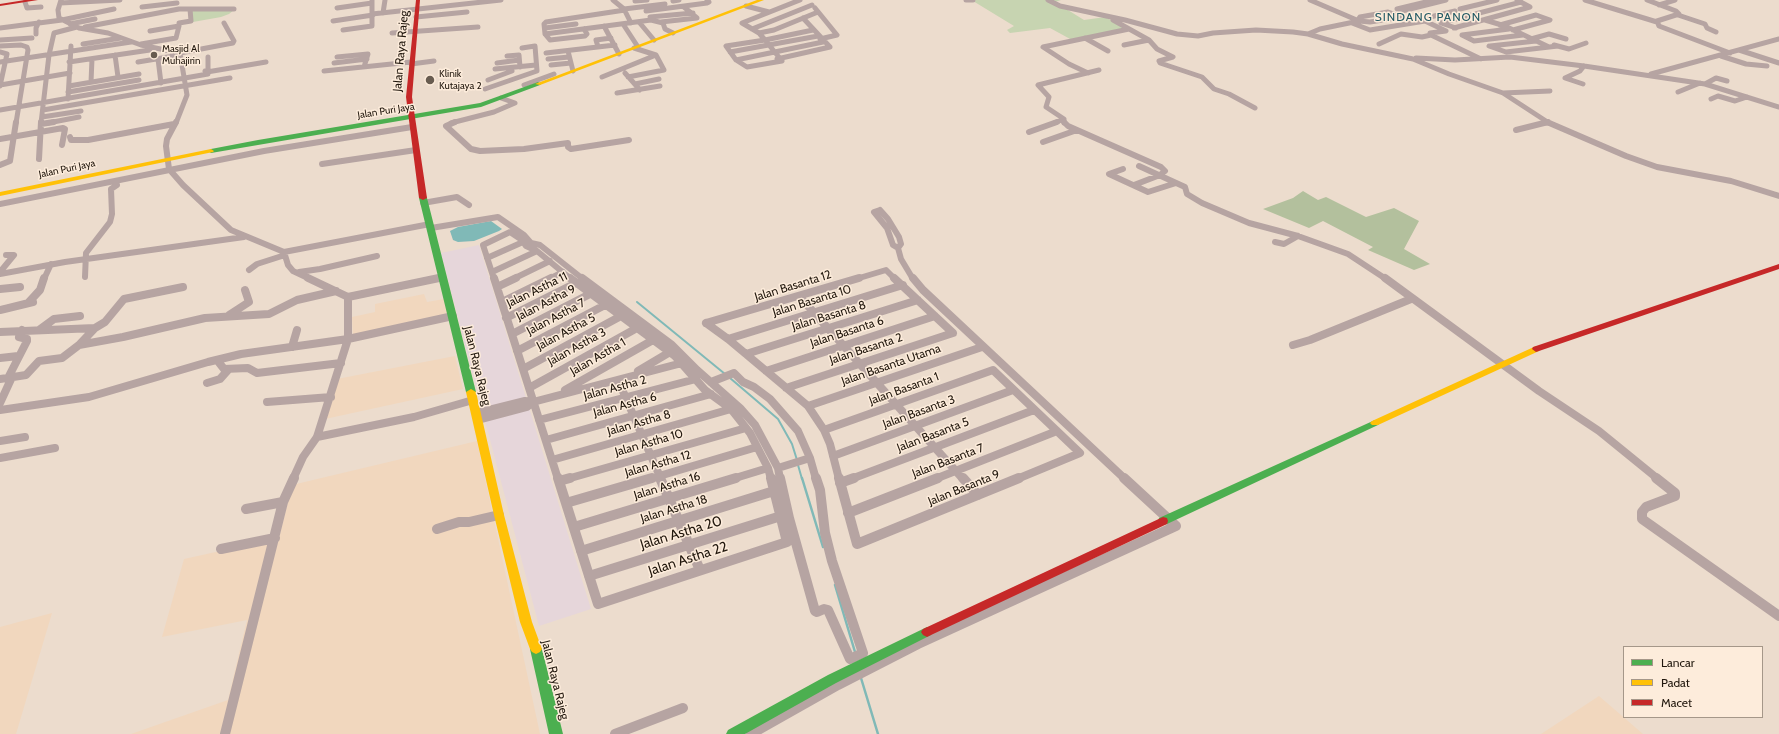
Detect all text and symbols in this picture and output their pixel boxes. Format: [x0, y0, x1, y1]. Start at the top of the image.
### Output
street label: Jalan Raya Rajeg [390, 10, 412, 92]
district label: SINDANG PANON [1375, 10, 1481, 24]
place label: Masjid Al Muhajirin [162, 43, 201, 66]
marker: Masjid Al Muhajirin [149, 50, 159, 60]
place label: Klinik Kutajaya 2 [439, 68, 482, 92]
marker: Klinik Kutajaya 2 [424, 74, 436, 86]
street label: Jalan Puri Jaya [357, 101, 415, 121]
street label: Jalan Puri Jaya [38, 157, 96, 181]
street label: Jalan Basanta 12 [753, 267, 833, 305]
street label: Jalan Astha 11 [504, 269, 570, 311]
street label: Jalan Astha 9 [514, 282, 578, 324]
street label: Jalan Basanta 10 [771, 282, 853, 320]
street label: Jalan Astha 7 [524, 296, 588, 338]
street label: Jalan Basanta 8 [790, 298, 868, 334]
street label: Jalan Astha 5 [534, 310, 598, 354]
street label: Jalan Basanta 6 [808, 313, 886, 351]
street label: Jalan Raya Rajeg [460, 325, 494, 407]
street label: Jalan Astha 3 [545, 325, 609, 369]
street label: Jalan Basanta 2 [828, 330, 904, 368]
street label: Jalan Astha 1 [568, 335, 628, 379]
street label: Jalan Basanta Utama [839, 341, 943, 389]
street label: Jalan Basanta 1 [867, 370, 941, 408]
street label: Jalan Astha 2 [582, 373, 648, 403]
street label: Jalan Astha 6 [592, 390, 658, 420]
street label: Jalan Basanta 3 [881, 392, 957, 432]
street label: Jalan Astha 8 [606, 407, 672, 439]
street label: Jalan Basanta 5 [895, 415, 971, 455]
street label: Jalan Astha 10 [613, 426, 685, 460]
street label: Jalan Basanta 7 [910, 441, 986, 481]
street label: Jalan Astha 12 [623, 448, 693, 480]
street label: Jalan Basanta 9 [926, 467, 1002, 509]
street label: Jalan Astha 16 [632, 469, 702, 503]
street label: Jalan Astha 18 [639, 492, 709, 526]
street label: Jalan Astha 20 [638, 513, 724, 553]
street label: Jalan Astha 22 [646, 538, 730, 580]
street label: Jalan Raya Rajeg [538, 639, 572, 721]
legend [1623, 646, 1763, 718]
text: Lancar [1661, 655, 1694, 670]
text: Padat [1661, 675, 1690, 690]
text: Macet [1661, 695, 1692, 710]

